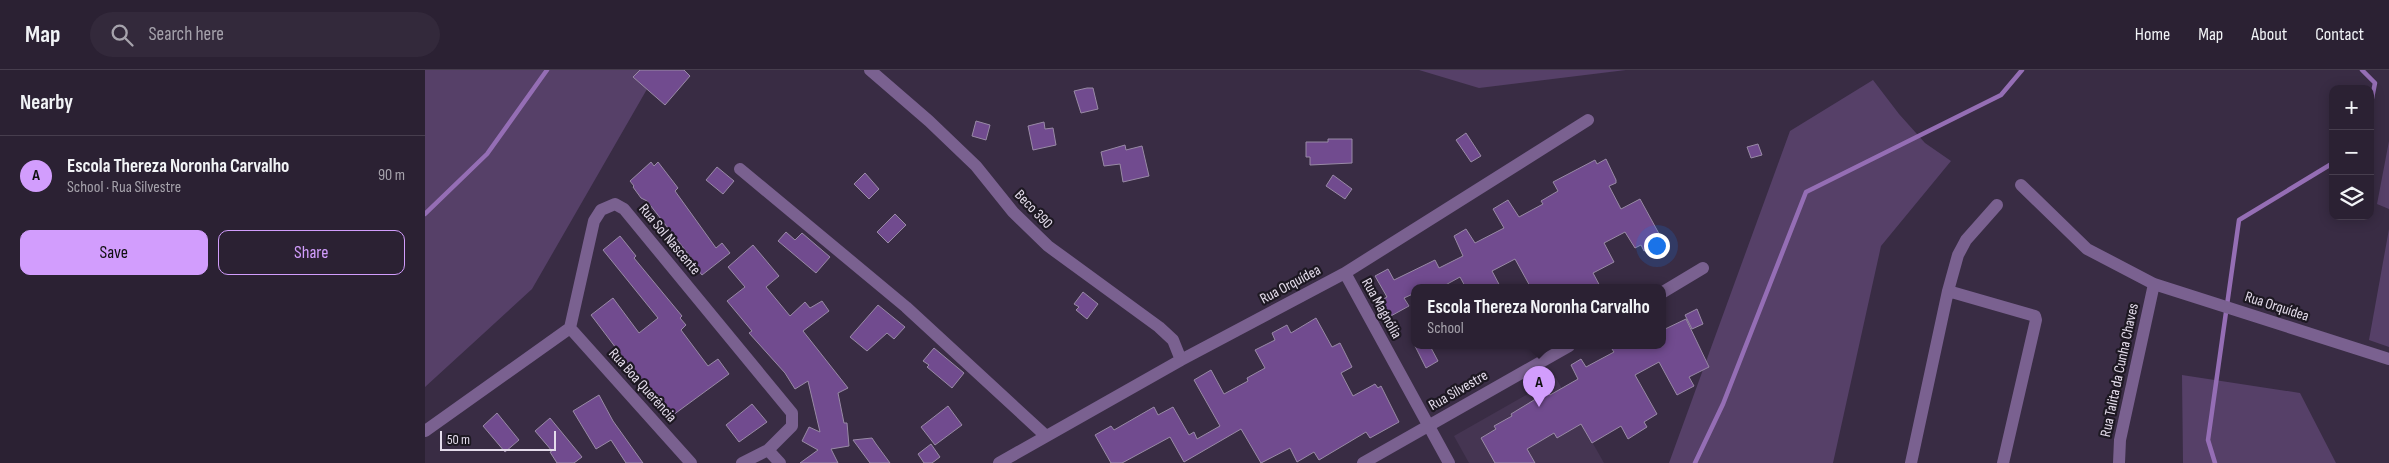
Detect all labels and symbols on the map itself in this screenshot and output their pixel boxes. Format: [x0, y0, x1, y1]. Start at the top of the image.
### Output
street label: Beco 390 [1011, 186, 1057, 233]
street label: Rua Sol Nascente [634, 200, 705, 279]
your location [1644, 233, 1670, 259]
street label: Rua Orquídea [1257, 260, 1324, 308]
street label: Rua Magnólia [1357, 275, 1406, 342]
street label: Rua Orquídea [2242, 287, 2311, 326]
street label: Rua Talita da Cunha Chaves [2096, 302, 2143, 439]
street label: Rua Boa Querência [604, 344, 681, 426]
street label: Rua Silvestre [1425, 366, 1491, 415]
pin: A [1523, 366, 1555, 407]
scale bar [440, 428, 556, 451]

